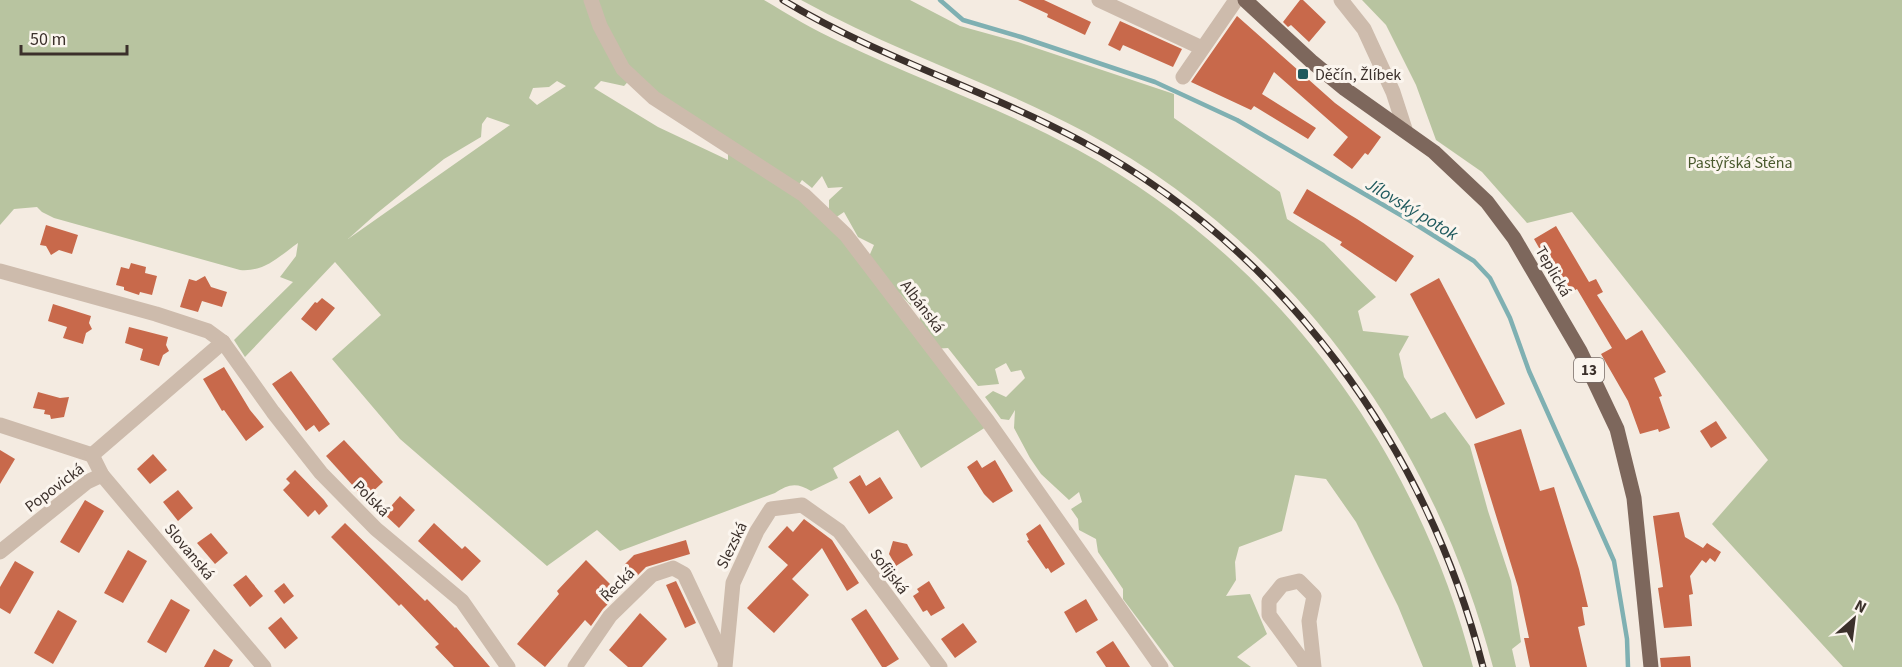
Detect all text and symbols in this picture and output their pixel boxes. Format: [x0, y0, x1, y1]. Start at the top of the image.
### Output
scale bar [21, 18, 128, 56]
text: 50 m [30, 27, 66, 52]
place label: Děčín, Žlíbek [1315, 64, 1401, 86]
marker: Děčín, Žlíbek [1296, 67, 1310, 81]
park label: Pastýřská Stěna [1687, 152, 1793, 174]
water label: Jílovský potok [1360, 171, 1463, 247]
street label: Teplická [1530, 242, 1577, 301]
street label: Albánská [895, 276, 949, 337]
road number: 13 [1574, 358, 1604, 382]
street label: Popovická [20, 458, 89, 517]
street label: Polská [348, 475, 395, 522]
street label: Slezská [711, 518, 753, 573]
street label: Slovanská [159, 519, 219, 585]
street label: Sofijská [865, 544, 914, 599]
street label: Řecká [596, 563, 640, 607]
north arrow [1824, 589, 1884, 649]
text: N [1851, 594, 1870, 619]

